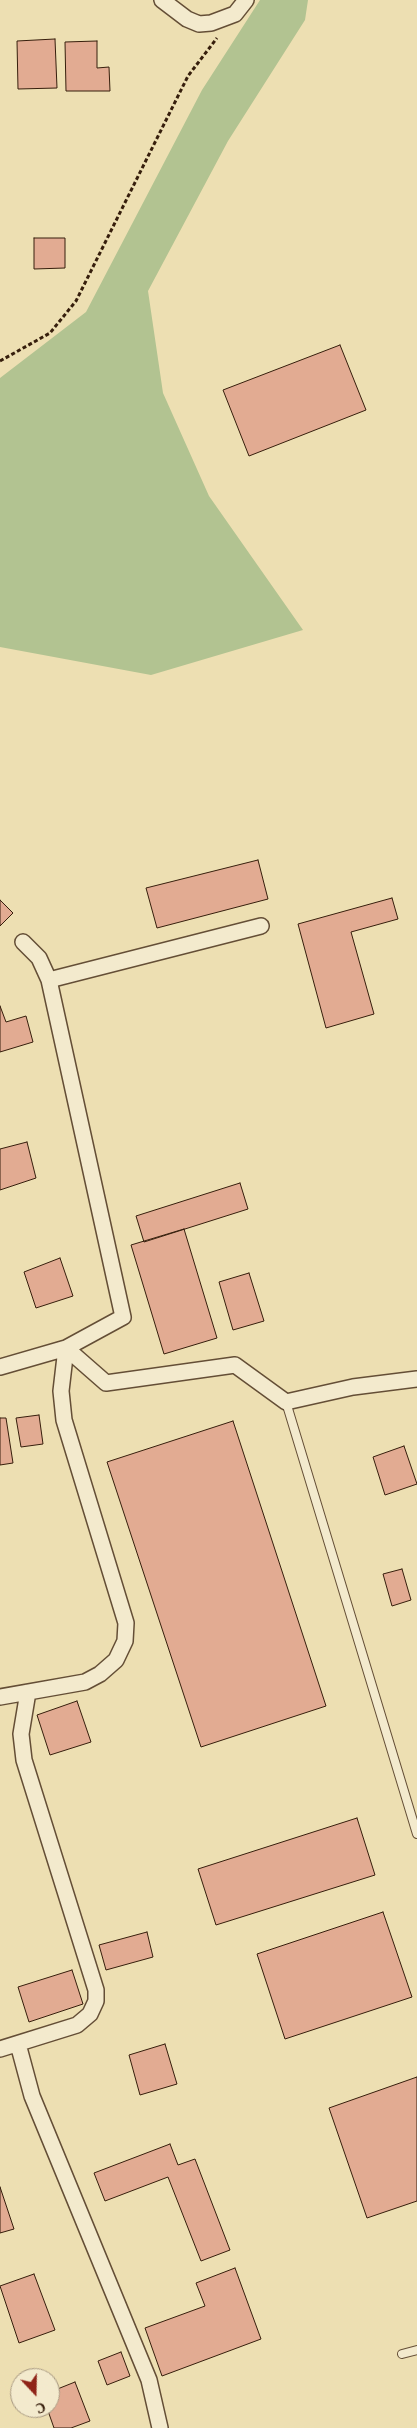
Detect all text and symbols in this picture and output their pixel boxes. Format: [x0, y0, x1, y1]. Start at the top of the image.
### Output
north arrow [10, 2368, 60, 2418]
text: С [33, 2396, 48, 2417]

